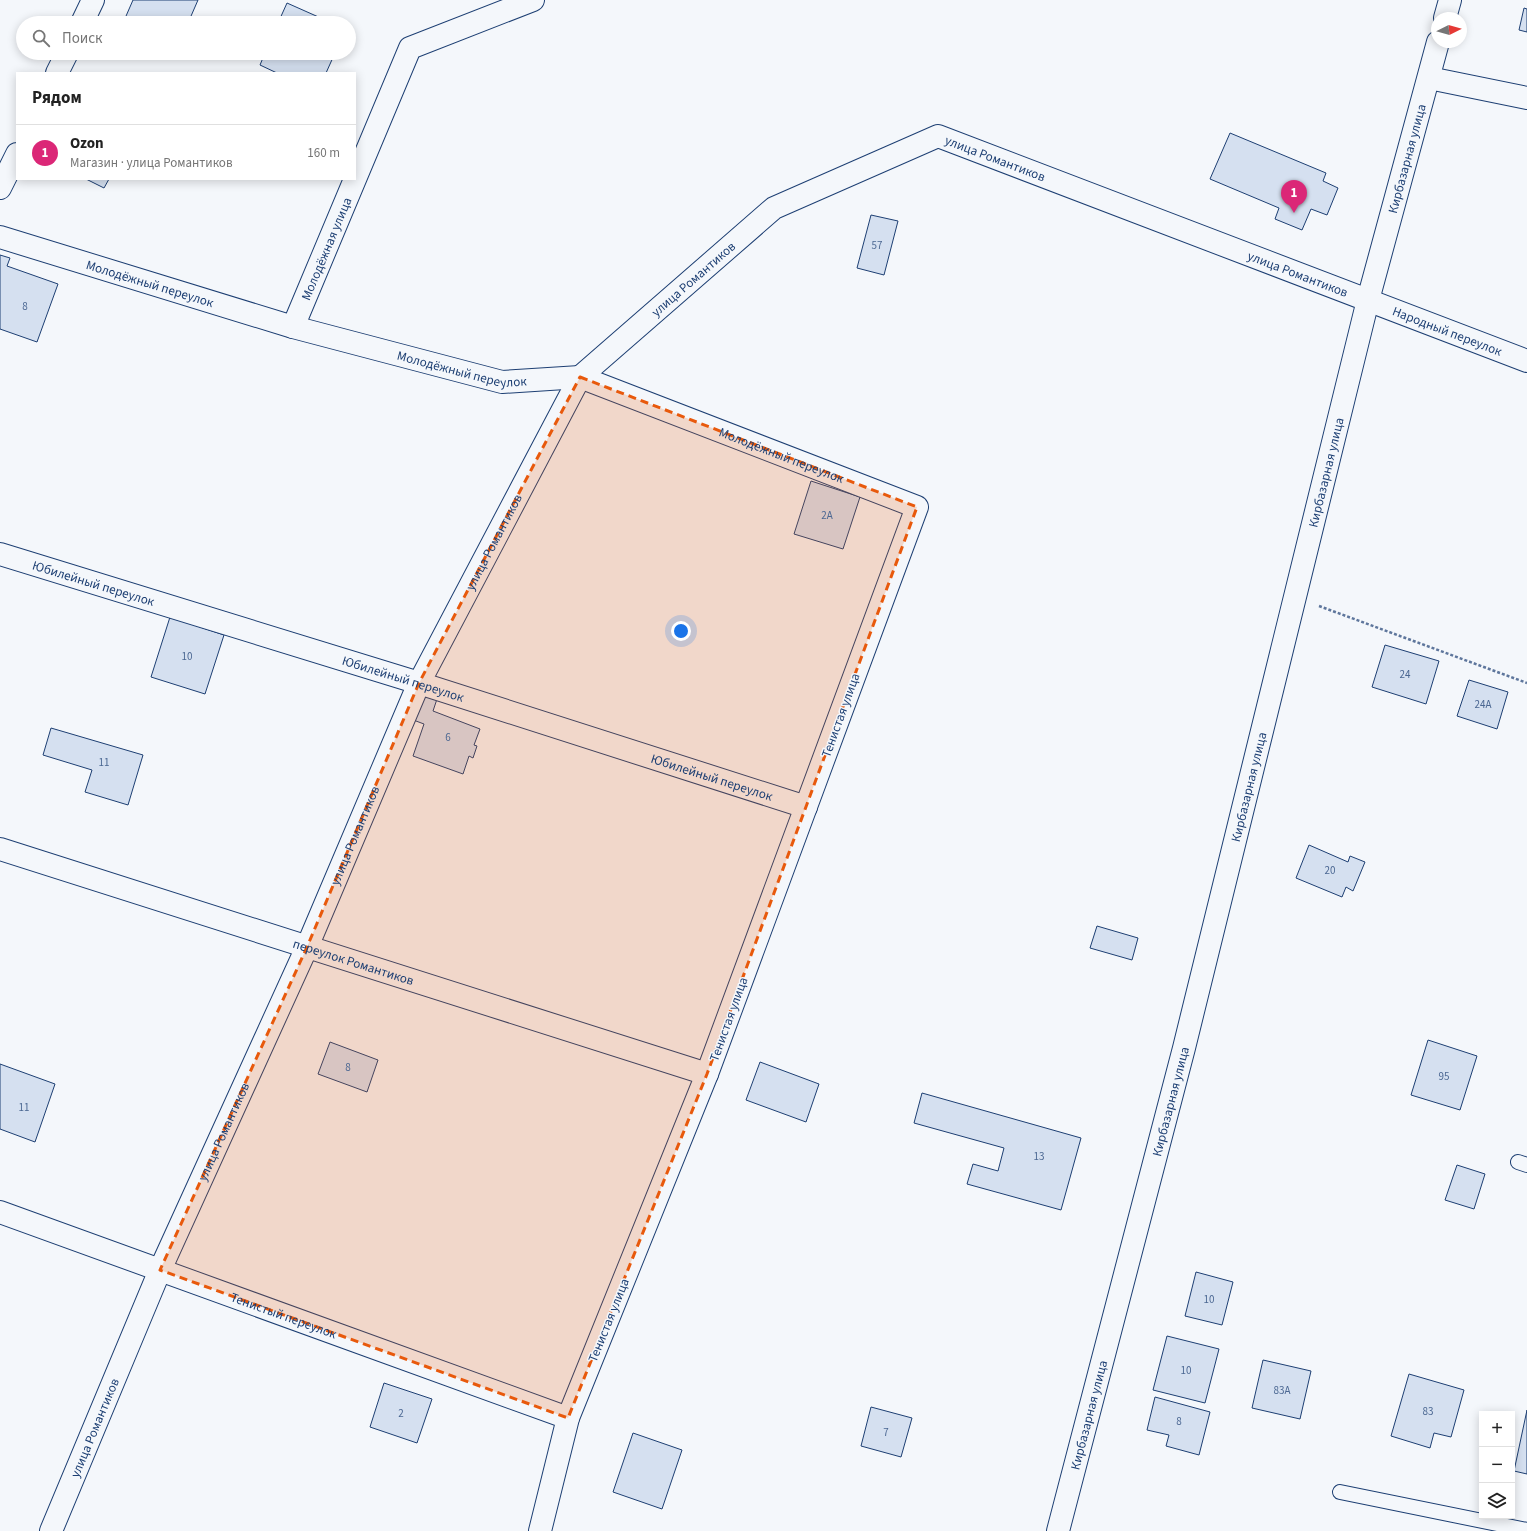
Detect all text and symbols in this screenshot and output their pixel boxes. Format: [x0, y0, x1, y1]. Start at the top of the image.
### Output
north arrow [1431, 12, 1467, 48]
search box [16, 16, 356, 60]
icon: search [30, 27, 52, 49]
text: Поиск [62, 28, 103, 49]
text: Рядом [32, 86, 82, 110]
street label: Кирбазарная улица [1384, 102, 1431, 216]
street label: улица Романтиков [942, 131, 1048, 186]
text: Ozon [70, 133, 104, 154]
text: 1 [42, 144, 48, 162]
text: 160 m [307, 144, 340, 162]
text: Магазин · улица Романтиков [70, 154, 233, 172]
pin: 1 [1281, 180, 1307, 213]
street label: Молодёжная улица [297, 195, 356, 303]
street label: улица Романтиков [648, 237, 740, 321]
house number: 57 [872, 238, 882, 253]
street label: улица Романтиков [1245, 247, 1351, 302]
street label: Молодёжный переулок [84, 256, 216, 312]
house number: 8 [22, 299, 28, 314]
street label: Народный переулок [1390, 302, 1505, 361]
street label: Молодёжный переулок [395, 347, 528, 392]
street label: Кирбазарная улица [1304, 416, 1349, 529]
street label: Молодёжный переулок [716, 423, 847, 488]
street label: улица Романтиков [461, 491, 527, 593]
house number: 2А [821, 508, 833, 523]
street label: Юбилейный переулок [30, 557, 157, 611]
your location [671, 621, 691, 641]
house number: 10 [182, 649, 192, 664]
street label: Юбилейный переулок [340, 652, 467, 707]
house number: 24 [1400, 667, 1411, 682]
street label: Тенистая улица [817, 671, 865, 760]
house number: 24А [1475, 697, 1491, 712]
house number: 6 [445, 730, 451, 745]
street label: Кирбазарная улица [1227, 730, 1271, 844]
street label: Юбилейный переулок [649, 750, 775, 806]
house number: 11 [99, 755, 109, 770]
street label: улица Романтиков [326, 783, 384, 888]
house number: 20 [1325, 863, 1335, 878]
street label: переулок Романтиков [291, 935, 416, 990]
street label: Тенистая улица [705, 975, 753, 1064]
street label: Кирбазарная улица [1148, 1045, 1194, 1158]
house number: 8 [345, 1060, 351, 1075]
house number: 95 [1439, 1069, 1449, 1084]
street label: улица Романтиков [194, 1080, 254, 1184]
house number: 11 [19, 1100, 29, 1115]
house number: 13 [1034, 1149, 1044, 1164]
street label: Тенистая улица [584, 1276, 634, 1365]
street label: Тенистый переулок [228, 1288, 340, 1344]
house number: 10 [1204, 1292, 1214, 1307]
street label: Кирбазарная улица [1066, 1358, 1112, 1472]
house number: 10 [1181, 1363, 1191, 1378]
street label: улица Романтиков [66, 1375, 124, 1480]
house number: 83А [1274, 1383, 1290, 1398]
house number: 83 [1423, 1404, 1433, 1419]
house number: 2 [398, 1406, 404, 1421]
map controls [1479, 1411, 1515, 1519]
button: + [1479, 1411, 1515, 1447]
house number: 8 [1176, 1414, 1182, 1429]
house number: 7 [883, 1425, 889, 1440]
button: − [1479, 1447, 1515, 1483]
button: layers [1479, 1483, 1515, 1519]

